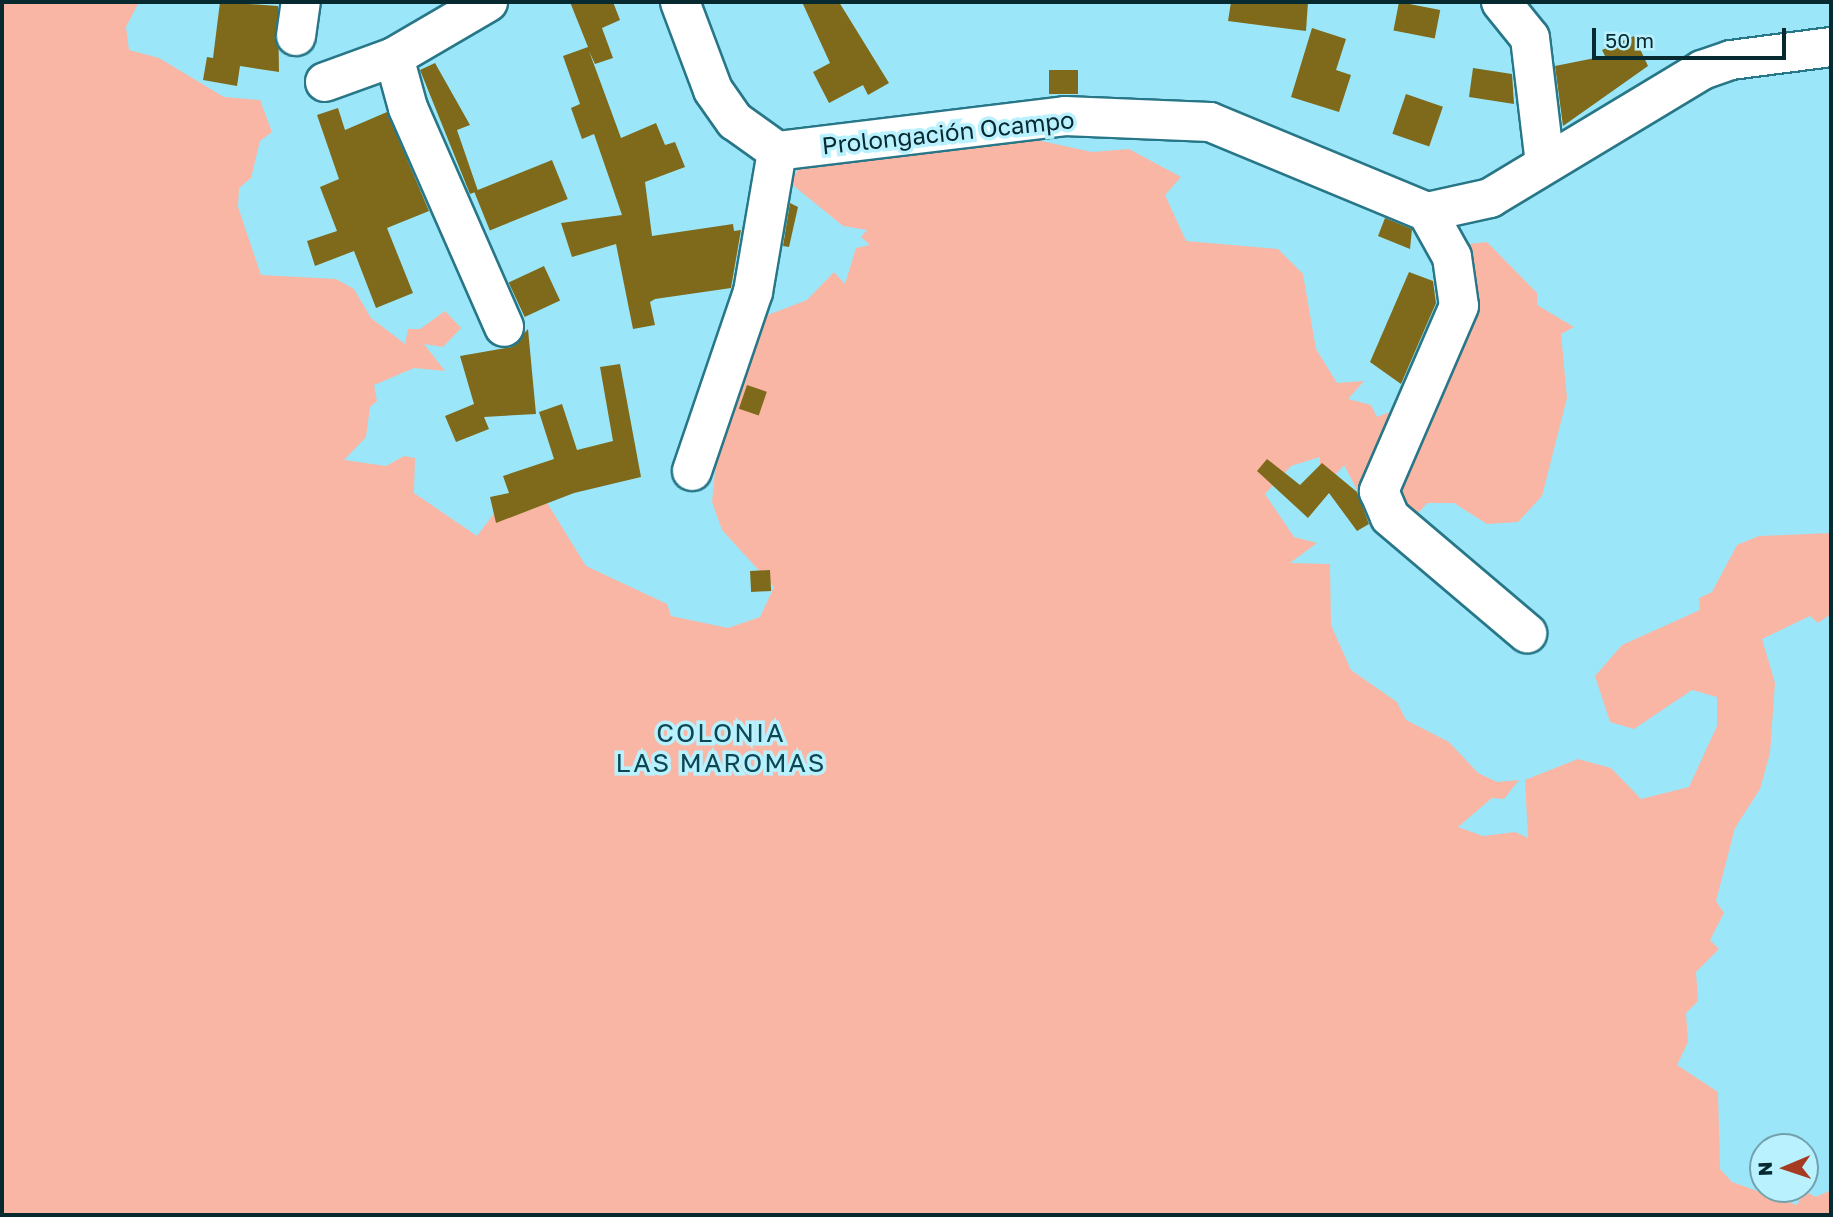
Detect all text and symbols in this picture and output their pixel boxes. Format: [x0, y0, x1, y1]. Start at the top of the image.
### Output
scale bar [1595, 14, 1789, 58]
text: 50 m [1605, 27, 1654, 53]
street label: Prolongación Ocampo [820, 104, 1076, 160]
district label: COLONIA LAS MAROMAS [617, 717, 825, 778]
north arrow [1749, 1133, 1819, 1203]
text: N [1753, 1161, 1776, 1176]

